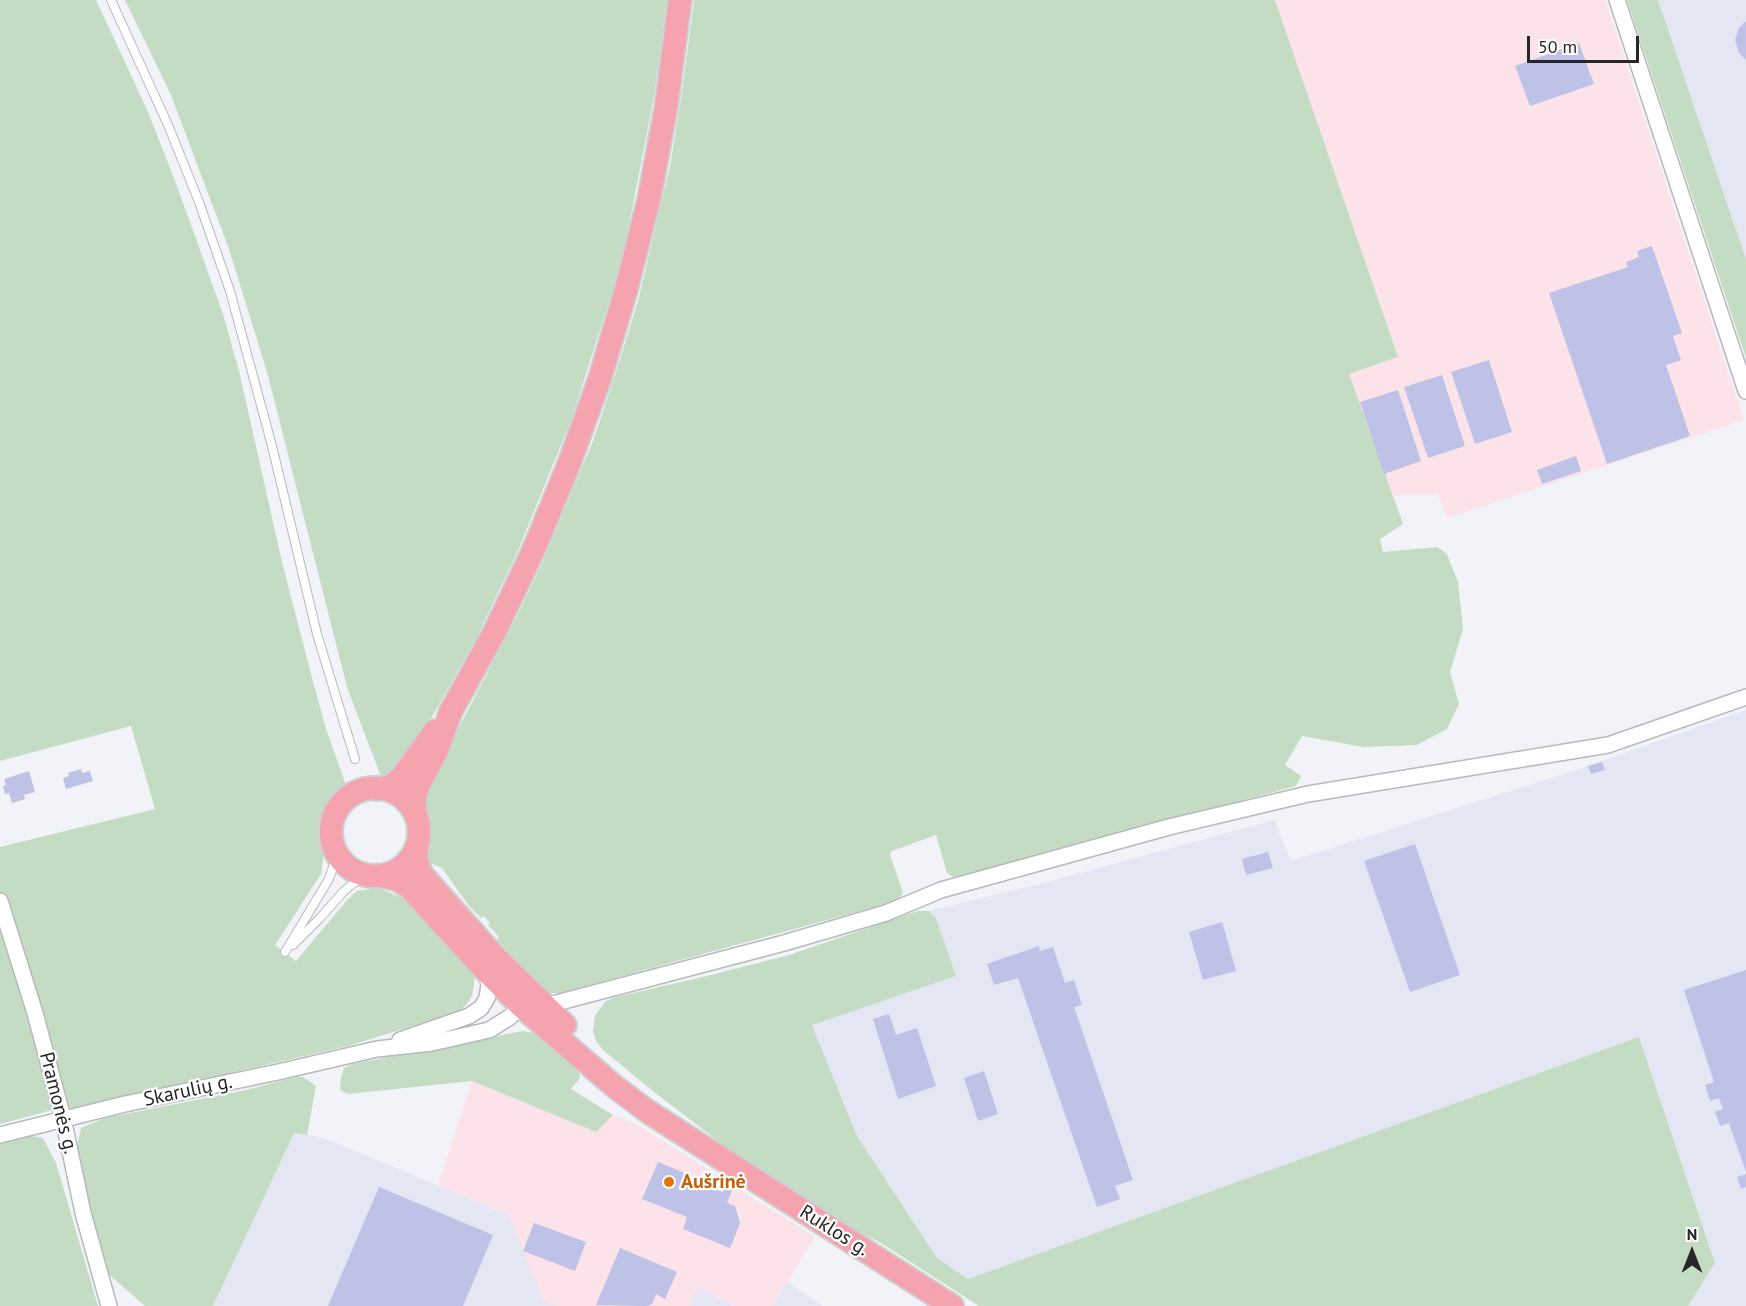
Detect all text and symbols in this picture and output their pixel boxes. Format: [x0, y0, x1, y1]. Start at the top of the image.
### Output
scale bar [1530, 24, 1642, 62]
text: 50 m [1538, 35, 1577, 58]
street label: Pramonės g. [34, 1050, 82, 1156]
street label: Skarulių g. [141, 1070, 235, 1112]
place label: Aušrinė [681, 1170, 746, 1194]
marker: Aušrinė [662, 1175, 676, 1189]
street label: Ruklos g. [795, 1200, 873, 1262]
north arrow [1662, 1222, 1722, 1282]
text: N [1687, 1224, 1697, 1244]

